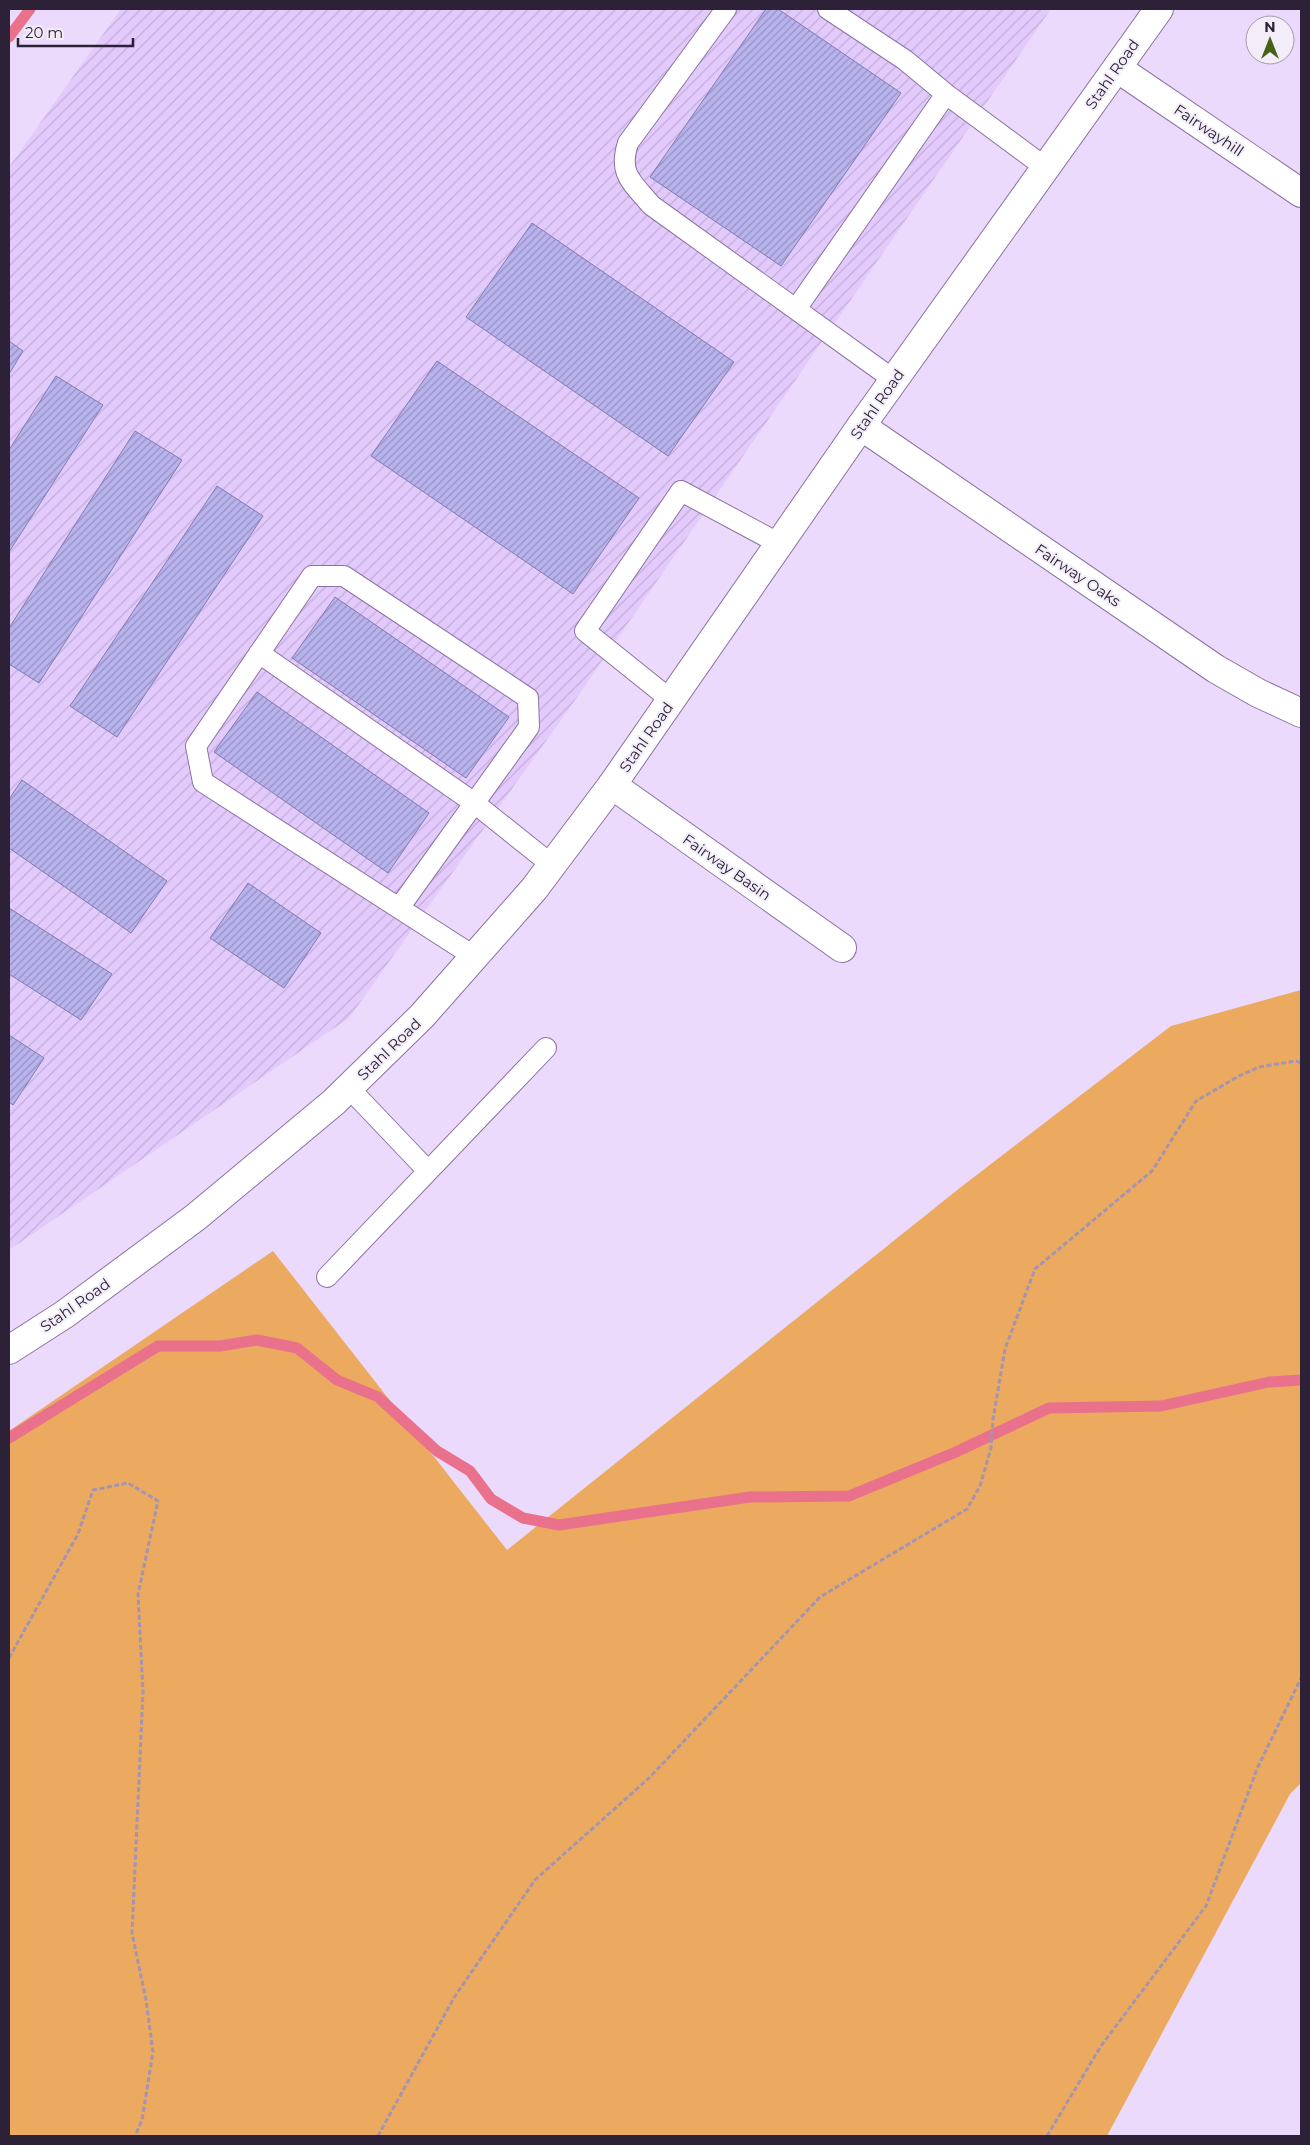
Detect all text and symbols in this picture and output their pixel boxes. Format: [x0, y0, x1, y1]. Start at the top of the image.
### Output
scale bar [18, 15, 132, 47]
north arrow [1245, 15, 1295, 65]
text: N [1264, 18, 1276, 36]
text: 20 m [25, 23, 63, 42]
street label: Stahl Road [1081, 35, 1143, 113]
street label: Fairwayhill [1170, 100, 1248, 160]
street label: Stahl Road [846, 365, 908, 443]
street label: Fairway Oaks [1032, 539, 1124, 611]
street label: Stahl Road [615, 698, 677, 776]
street label: Fairway Basin [679, 830, 775, 904]
street label: Stahl Road [353, 1014, 425, 1084]
street label: Stahl Road [36, 1274, 114, 1336]

